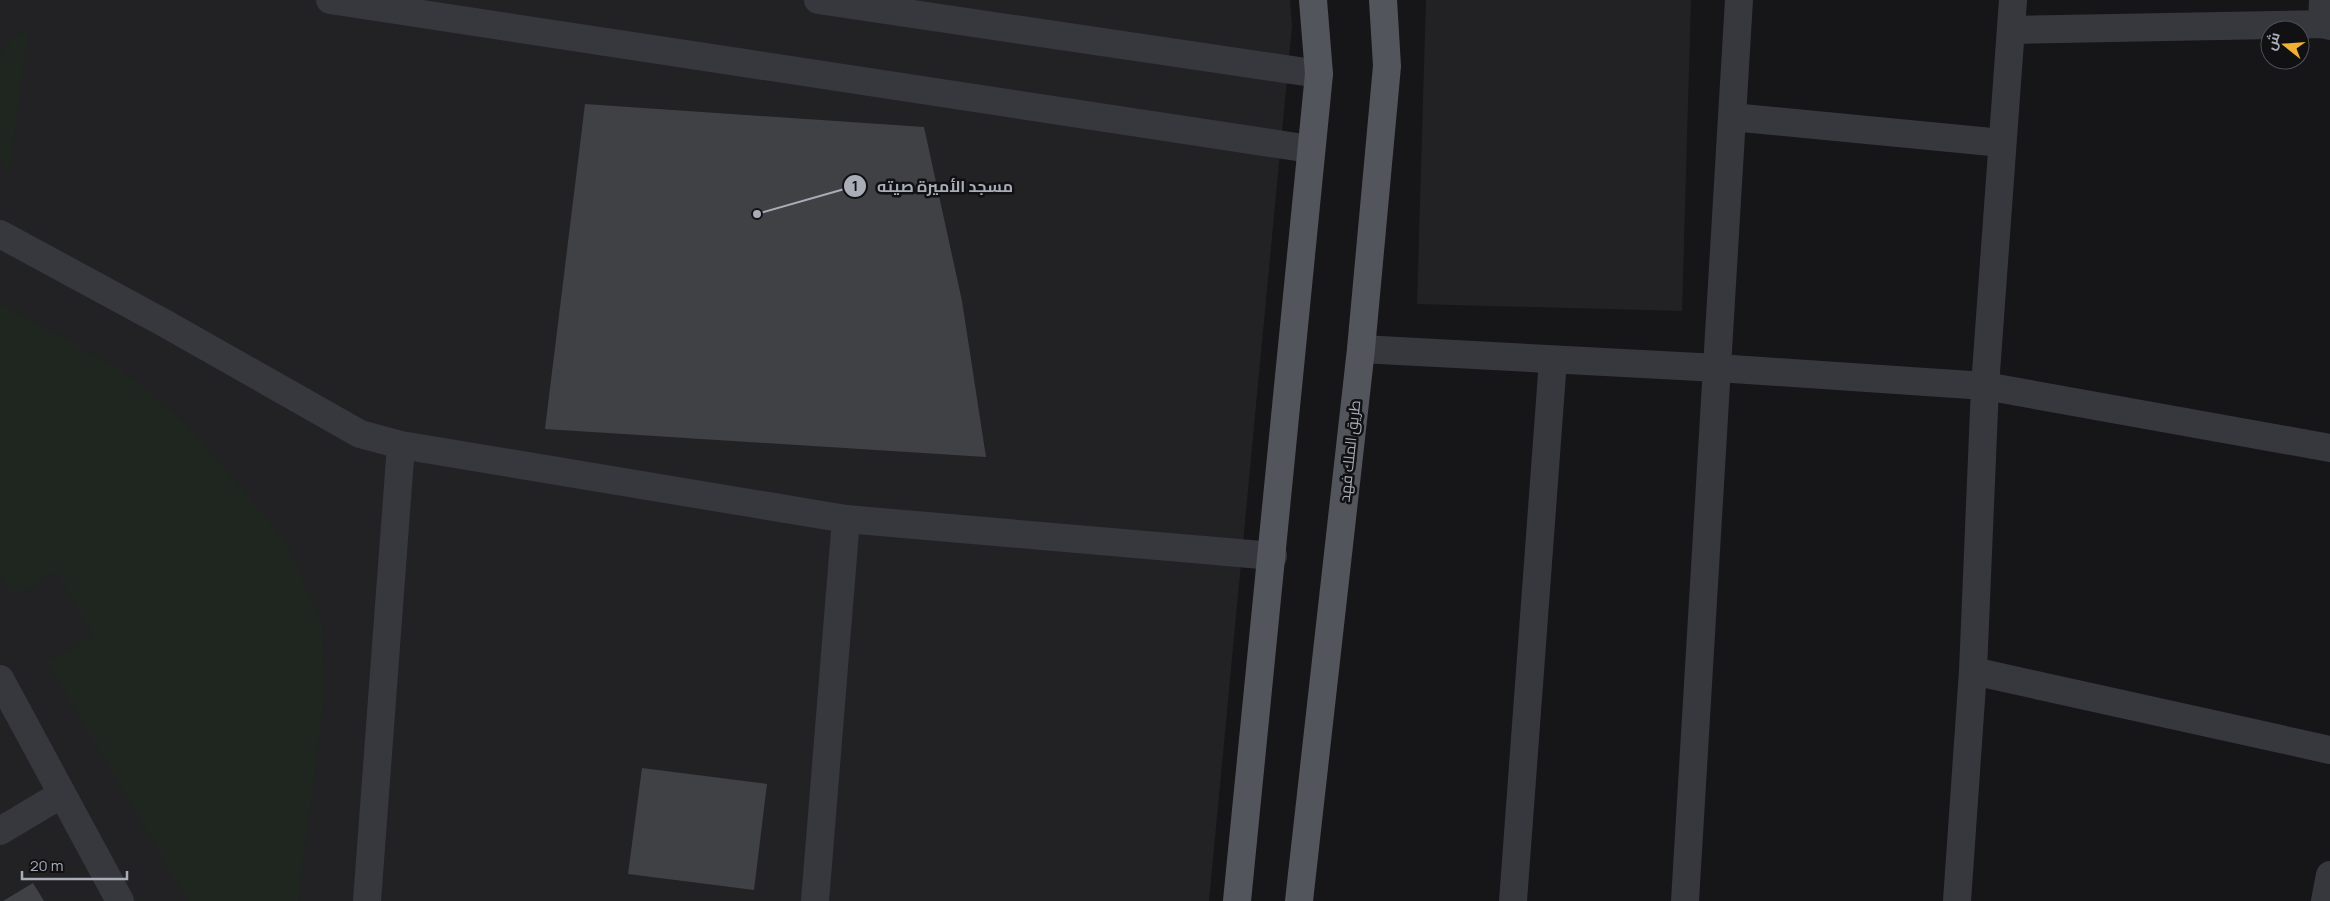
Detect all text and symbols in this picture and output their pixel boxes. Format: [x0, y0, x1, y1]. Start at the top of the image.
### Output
north arrow [2260, 20, 2310, 70]
text: ش [2260, 30, 2284, 52]
callout: مسجد الأميرة صيته [842, 171, 1023, 202]
text: 1 [852, 175, 858, 196]
text: مسجد الأميرة صيته [877, 175, 1013, 197]
street label: طريق الملك فهد [1334, 399, 1365, 503]
scale bar [22, 848, 128, 880]
text: 20 m [30, 855, 63, 876]

